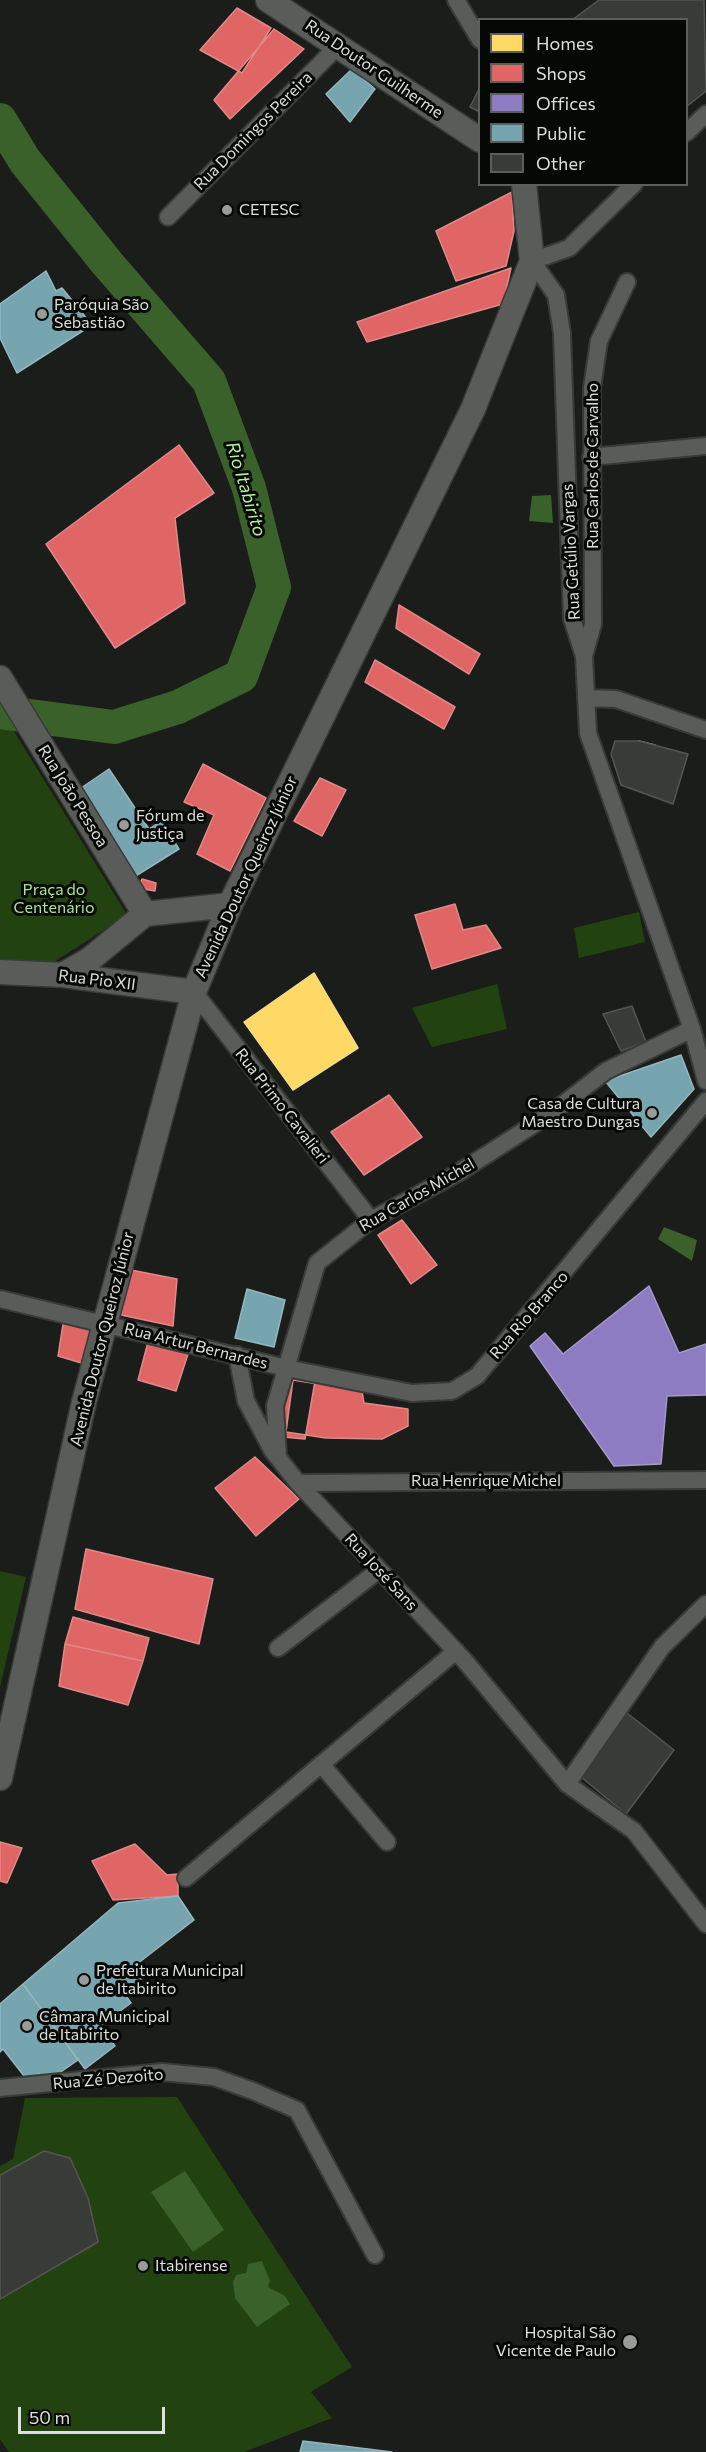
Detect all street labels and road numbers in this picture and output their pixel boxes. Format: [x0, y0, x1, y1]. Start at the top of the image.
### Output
street label: Rua Doutor Guilherme [301, 16, 447, 122]
street label: Rua Domingos Pereira [190, 68, 316, 194]
street label: Rua Carlos de Carvalho [583, 383, 603, 549]
street label: Rua Getúlio Vargas [558, 483, 584, 621]
street label: Rua João Pessoa [34, 741, 112, 851]
street label: Avenida Doutor Queiroz Júnior [191, 773, 301, 981]
street label: Rua Pio XII [57, 966, 137, 994]
street label: Rua Primo Cavalieri [231, 1045, 333, 1167]
street label: Rua Carlos Michel [356, 1154, 478, 1236]
street label: Avenida Doutor Queiroz Júnior [66, 1230, 138, 1448]
street label: Rua Rio Branco [486, 1267, 572, 1363]
street label: Rua Artur Bernardes [122, 1319, 270, 1373]
street label: Rua Henrique Michel [411, 1471, 561, 1491]
street label: Rua José Sans [341, 1530, 421, 1614]
street label: Rua Zé Dezoito [52, 2065, 164, 2093]

